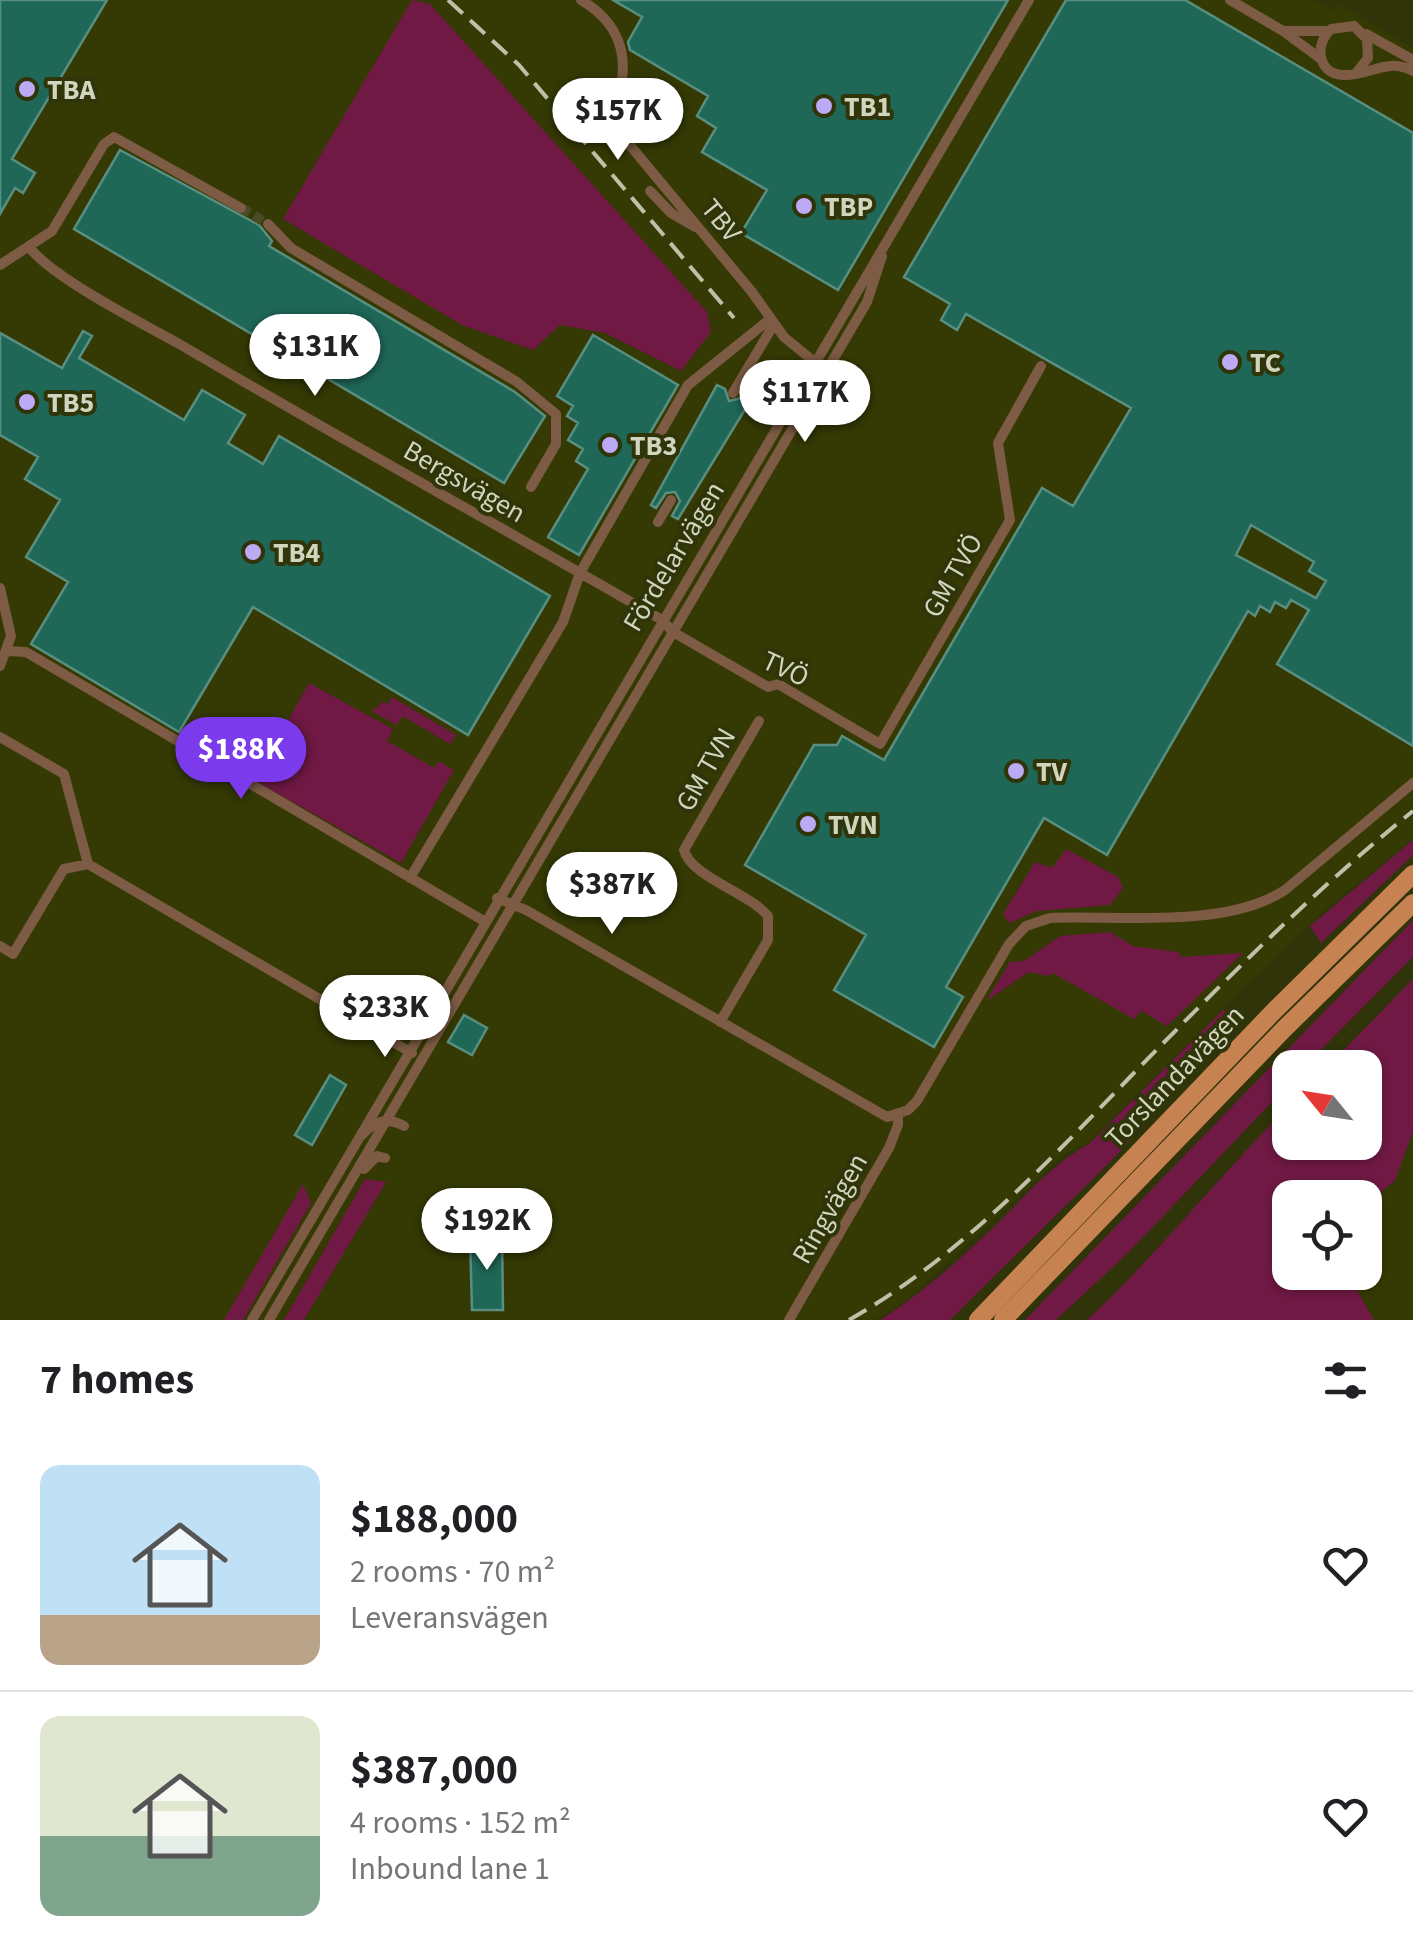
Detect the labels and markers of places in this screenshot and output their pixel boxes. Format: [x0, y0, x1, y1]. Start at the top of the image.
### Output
place label: TBA [47, 70, 97, 110]
marker: TBA [16, 78, 38, 100]
pin: $157K [548, 78, 688, 163]
place label: TB1 [844, 87, 891, 127]
marker: TB1 [813, 95, 835, 117]
place label: TBP [824, 187, 873, 227]
marker: TBP [793, 195, 815, 217]
pin: $131K [245, 314, 385, 399]
place label: TC [1250, 343, 1281, 383]
marker: TC [1219, 351, 1241, 373]
pin: $117K [735, 360, 875, 445]
place label: TB5 [47, 383, 94, 423]
marker: TB5 [16, 391, 38, 413]
place label: TB3 [630, 426, 677, 466]
marker: TB3 [599, 434, 621, 456]
place label: TB4 [273, 533, 321, 573]
marker: TB4 [242, 541, 264, 563]
pin: $188K [171, 717, 311, 802]
place label: TV [1036, 752, 1068, 792]
marker: TV [1005, 760, 1027, 782]
place label: TVN [828, 805, 878, 845]
marker: TVN [797, 813, 819, 835]
pin: $387K [542, 852, 682, 937]
pin: $233K [315, 975, 455, 1060]
pin: $192K [417, 1188, 557, 1273]

